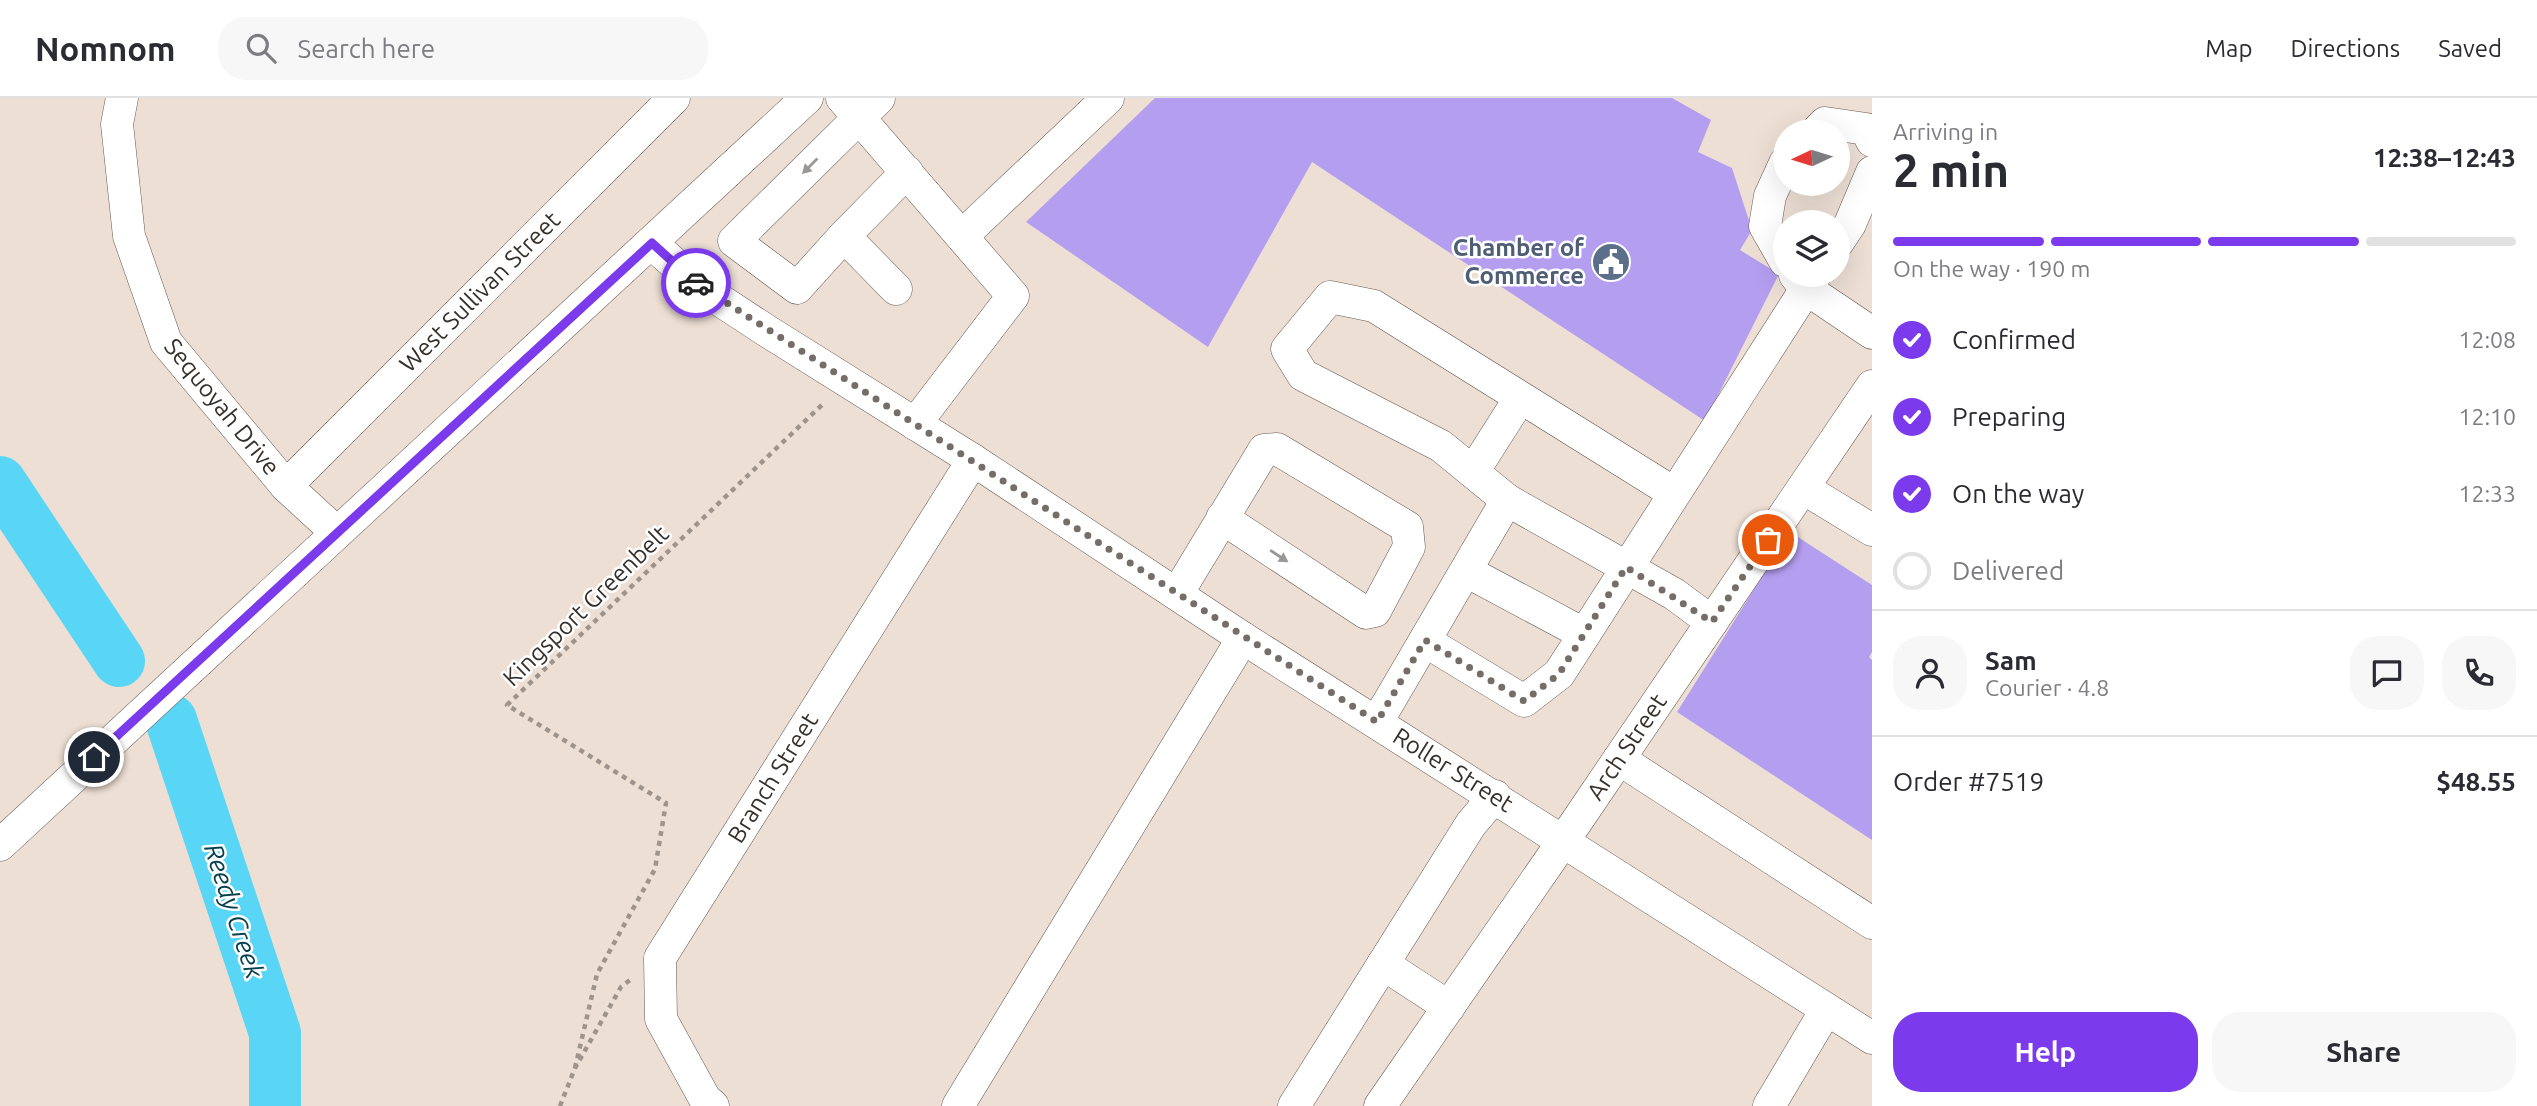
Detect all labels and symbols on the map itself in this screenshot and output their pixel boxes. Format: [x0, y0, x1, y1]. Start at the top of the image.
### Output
north arrow [1773, 119, 1850, 196]
one-way arrow [802, 157, 819, 173]
street label: West Sullivan Street [394, 206, 566, 377]
place label: Chamber of Commerce [1453, 234, 1585, 289]
public building icon: Chamber of Commerce [1590, 241, 1632, 283]
courier [661, 248, 731, 318]
street label: Sequoyah Drive [159, 333, 286, 480]
pin [1738, 510, 1798, 570]
street label: Kingsport Greenbelt [497, 519, 674, 691]
one-way arrow [1270, 549, 1289, 562]
street label: Arch Street [1581, 688, 1672, 805]
street label: Branch Street [722, 707, 823, 848]
street label: Roller Street [1388, 722, 1519, 817]
pin [64, 727, 124, 787]
water label: Reedy Creek [199, 840, 270, 983]

